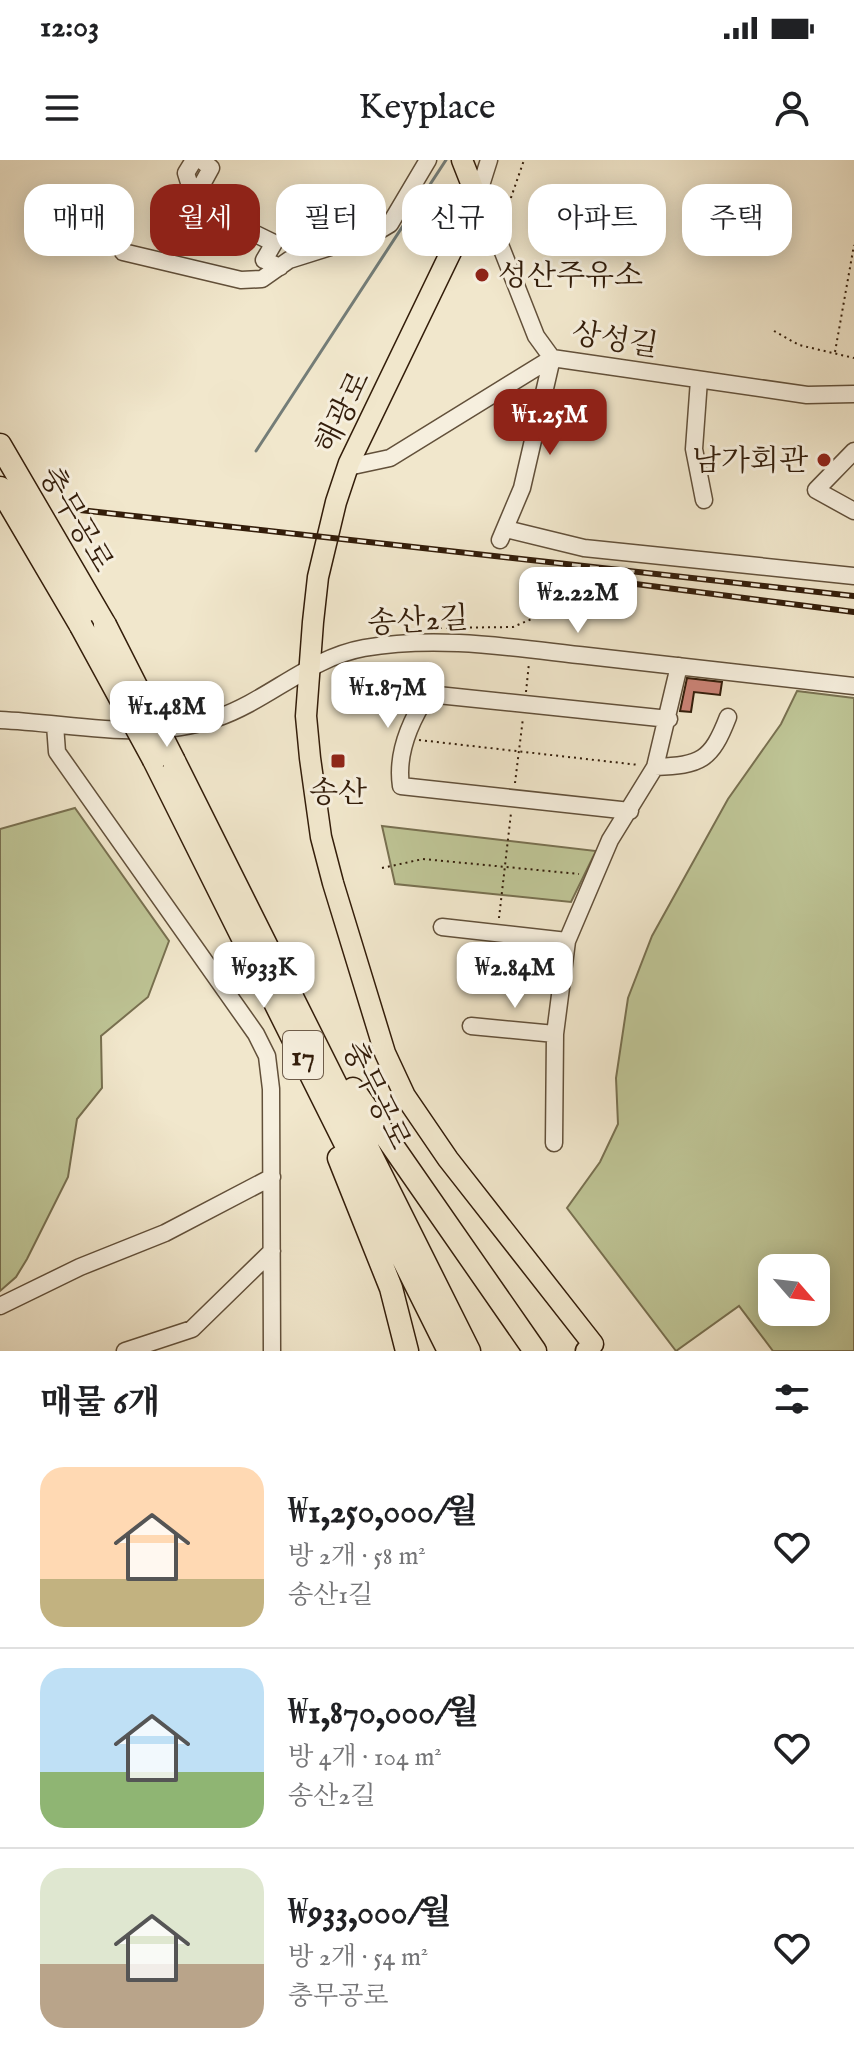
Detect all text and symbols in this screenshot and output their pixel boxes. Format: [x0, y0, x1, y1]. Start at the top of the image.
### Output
text: 12:03 [40, 9, 99, 47]
text: Keyplace [358, 85, 496, 131]
icon: menu [40, 86, 84, 130]
icon: person [770, 86, 814, 130]
chip: 매매 [24, 184, 134, 256]
chip: 월세 [150, 184, 260, 256]
chip: 필터 [276, 184, 386, 256]
chip: 신규 [402, 184, 512, 256]
chip: 아파트 [528, 184, 666, 256]
chip: 주택 [682, 184, 792, 256]
place label: 성산주유소 [498, 258, 643, 296]
marker: 성산주유소 [473, 266, 491, 284]
street label: 상성길 [569, 315, 661, 367]
street label: 해광로 [308, 365, 380, 460]
pin: ₩1.25M [485, 389, 615, 457]
text: ₩1.25M [512, 398, 588, 431]
place label: 남가회관 [692, 443, 809, 481]
marker: 남가회관 [815, 451, 833, 469]
street label: 충무공로 [30, 460, 121, 580]
pin: ₩2.22M [513, 567, 643, 635]
text: ₩2.22M [537, 576, 619, 609]
street label: 송산2길 [367, 600, 470, 644]
pin: ₩1.87M [323, 662, 453, 730]
text: ₩1.87M [349, 671, 427, 704]
pin: ₩1.48M [102, 681, 232, 749]
text: ₩1.48M [128, 690, 206, 723]
marker: 송산 [329, 752, 347, 770]
place label: 송산 [309, 775, 367, 813]
pin: ₩933K [208, 942, 320, 1010]
pin: ₩2.84M [450, 942, 580, 1010]
text: ₩933K [232, 951, 296, 984]
text: ₩2.84M [475, 951, 555, 984]
road number: 17 [283, 1031, 323, 1079]
street label: 충무공로 [333, 1035, 418, 1156]
north arrow [758, 1254, 830, 1326]
map controls [758, 1254, 830, 1326]
icon: filters [770, 1377, 814, 1421]
text: 매물 6개 [40, 1382, 160, 1425]
text: ₩1,250,000/월 [288, 1491, 478, 1534]
icon: home [104, 1499, 200, 1595]
icon: heart [770, 1525, 814, 1569]
text: 방 2개 · 58 m² [288, 1540, 426, 1573]
text: 송산1길 [288, 1579, 373, 1612]
text: ₩1,870,000/월 [288, 1692, 479, 1735]
icon: home [104, 1700, 200, 1796]
icon: heart [770, 1726, 814, 1770]
text: 방 4개 · 104 m² [288, 1741, 442, 1774]
text: 송산2길 [288, 1780, 376, 1813]
text: ₩933,000/월 [288, 1892, 452, 1935]
icon: home [104, 1900, 200, 1996]
icon: heart [770, 1926, 814, 1970]
text: 방 2개 · 54 m² [288, 1941, 428, 1974]
text: 충무공로 [288, 1980, 388, 2013]

